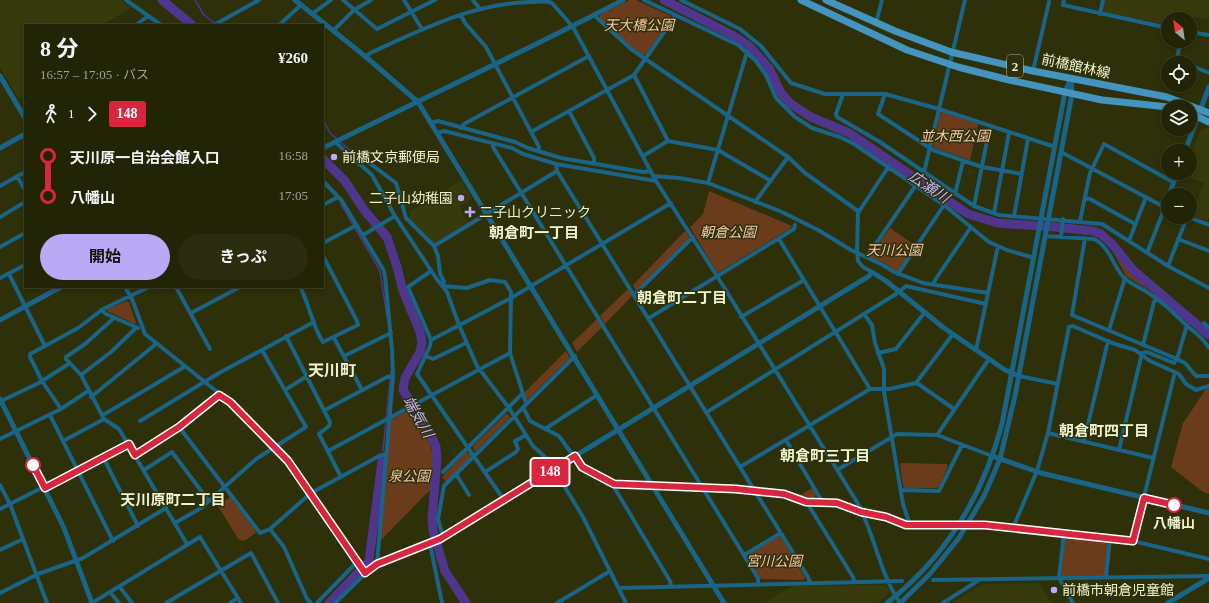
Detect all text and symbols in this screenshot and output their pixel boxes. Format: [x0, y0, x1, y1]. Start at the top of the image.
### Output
north arrow [1161, 12, 1197, 48]
map controls [1161, 12, 1197, 224]
park label: 天大橋公園 [604, 18, 676, 33]
text: 8 分 [40, 36, 79, 61]
text: ¥260 [278, 50, 308, 66]
street label: 前橋館林線 [1040, 51, 1112, 81]
road number: 2 [1007, 55, 1023, 77]
button: locate [1161, 56, 1197, 92]
text: 16:57 – 17:05 · バス [40, 67, 149, 82]
button: layers [1161, 100, 1197, 136]
icon: walk [40, 103, 62, 125]
icon: forward [81, 103, 103, 125]
text: 1 [68, 106, 75, 121]
text: 148 [117, 106, 138, 121]
park label: 並木西公園 [920, 129, 992, 144]
button: + [1161, 144, 1197, 180]
text: 16:58 [278, 148, 308, 163]
place label: 前橋文京郵便局 [342, 149, 440, 165]
text: 天川原一自治会館入口 [70, 150, 220, 166]
marker: 前橋文京郵便局 [329, 152, 339, 162]
water label: 広瀬川 [906, 168, 954, 207]
text: 17:05 [278, 188, 308, 203]
button: − [1161, 188, 1197, 224]
text: 八幡山 [70, 190, 115, 206]
place label: 二子山幼稚園 [369, 191, 453, 206]
marker: 二子山幼稚園 [456, 193, 466, 203]
place label: 二子山クリニック [479, 205, 591, 220]
marker: 二子山クリニック [464, 206, 476, 218]
district label: 朝倉町一丁目 [489, 225, 579, 241]
park label: 朝倉公園 [700, 225, 758, 240]
button: 開始 [40, 234, 170, 280]
button: きっぷ [178, 234, 308, 280]
park label: 天川公園 [866, 243, 924, 258]
district label: 朝倉町二丁目 [637, 290, 727, 306]
district label: 天川町 [308, 362, 356, 379]
water label: 端気川 [400, 394, 437, 442]
district label: 朝倉町四丁目 [1059, 423, 1149, 439]
district label: 朝倉町三丁目 [780, 448, 870, 464]
unlabelled marker [25, 457, 41, 473]
line badge: 148 [527, 459, 573, 485]
text: 148 [540, 464, 561, 479]
park label: 泉公園 [388, 469, 432, 484]
district label: 天川原町二丁目 [120, 492, 226, 508]
marker: 八幡山 [1166, 497, 1182, 513]
place label: 八幡山 [1153, 516, 1195, 531]
park label: 宮川公園 [746, 554, 804, 569]
place label: 前橋市朝倉児童館 [1062, 582, 1174, 598]
marker: 前橋市朝倉児童館 [1049, 585, 1059, 595]

